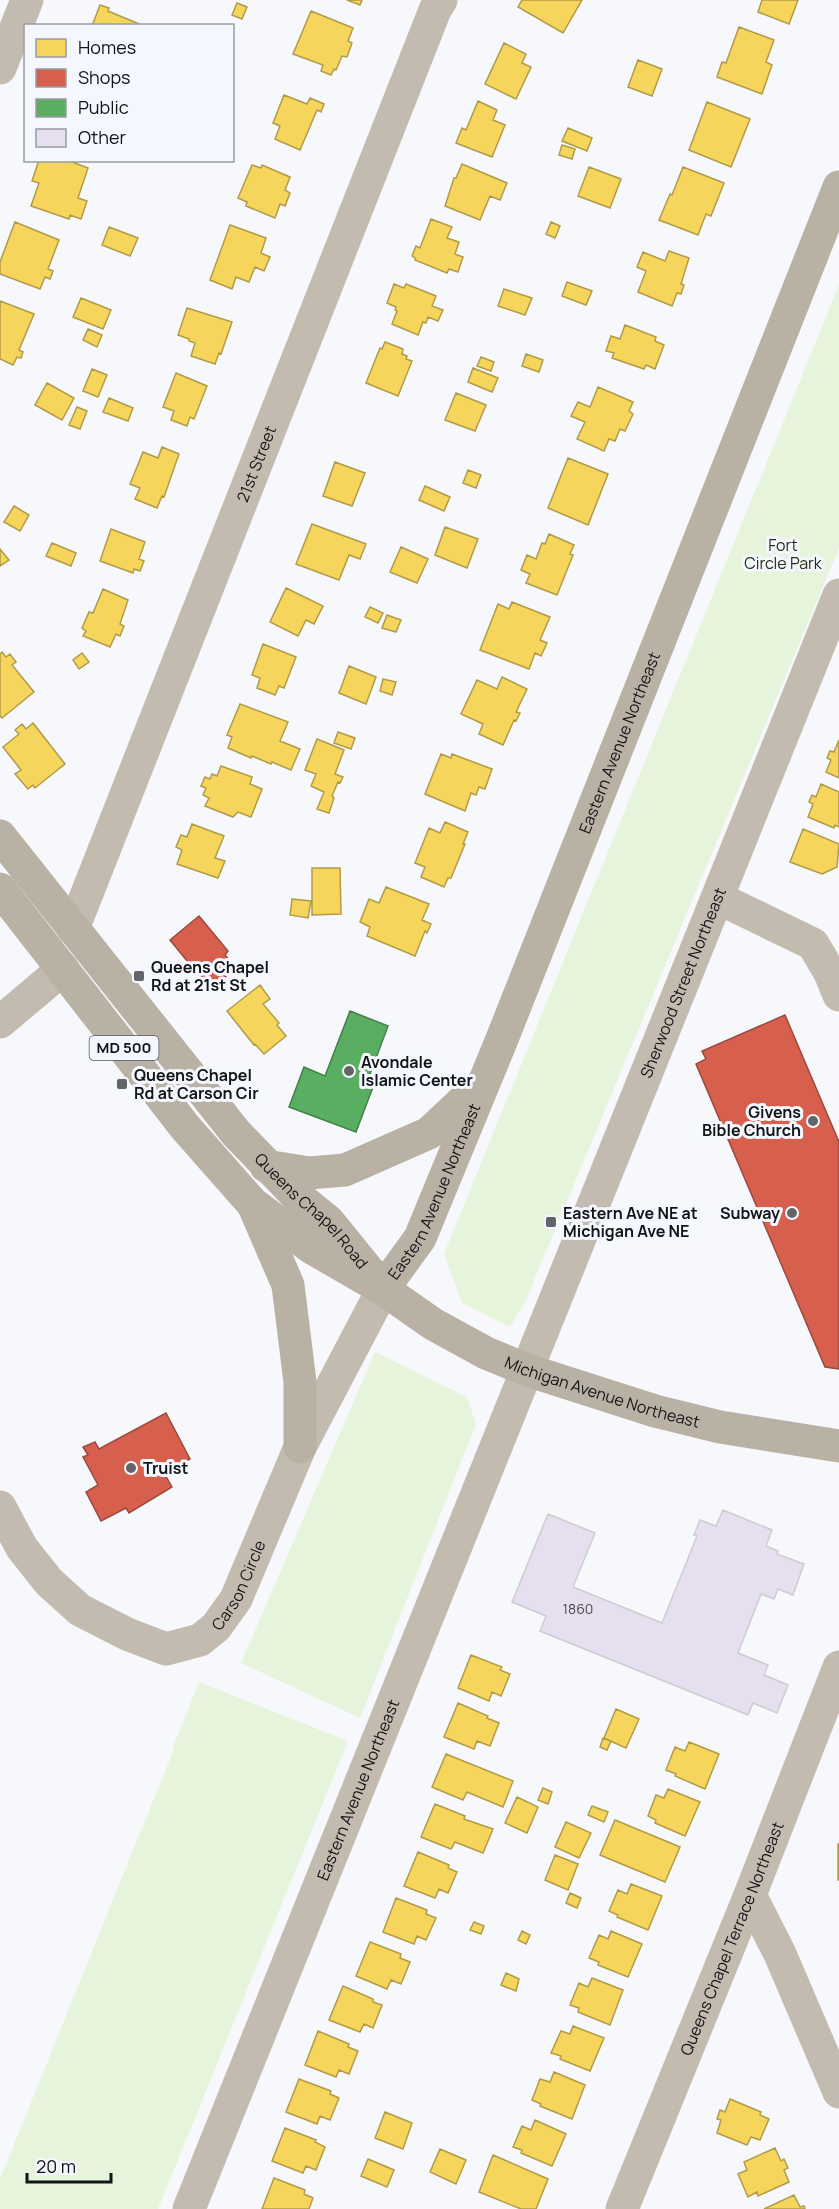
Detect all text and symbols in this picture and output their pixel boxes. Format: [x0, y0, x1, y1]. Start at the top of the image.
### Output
legend [24, 24, 234, 162]
text: Homes [78, 35, 136, 59]
text: Shops [78, 65, 130, 89]
text: Public [78, 95, 129, 119]
text: Other [78, 125, 126, 149]
street label: 21st Street [231, 422, 281, 505]
park label: Fort Circle Park [744, 534, 823, 574]
street label: Eastern Avenue Northeast [573, 649, 665, 837]
street label: Sherwood Street Northeast [635, 884, 731, 1081]
place label: Queens Chapel Rd at 21st St [151, 956, 269, 996]
marker: Queens Chapel Rd at 21st St [132, 969, 146, 983]
road number: MD 500 [90, 1036, 158, 1060]
place label: Avondale Islamic Center [361, 1051, 473, 1091]
place label: Queens Chapel Rd at Carson Cir [134, 1064, 259, 1104]
marker: Avondale Islamic Center [342, 1064, 356, 1078]
marker: Queens Chapel Rd at Carson Cir [115, 1077, 129, 1091]
street label: Eastern Avenue Northeast [382, 1100, 485, 1284]
place label: Givens Bible Church [702, 1101, 801, 1141]
marker: Givens Bible Church [806, 1114, 820, 1128]
street label: Queens Chapel Road [250, 1148, 373, 1273]
place label: Eastern Ave NE at Michigan Ave NE [563, 1202, 698, 1242]
place label: Subway [720, 1202, 780, 1224]
marker: Subway [785, 1206, 799, 1220]
marker: Eastern Ave NE at Michigan Ave NE [544, 1215, 558, 1229]
street label: Michigan Avenue Northeast [501, 1351, 702, 1433]
place label: Truist [143, 1457, 188, 1479]
marker: Truist [124, 1461, 138, 1475]
street label: Carson Circle [206, 1537, 271, 1635]
house number: 1860 [563, 1599, 593, 1618]
street label: Eastern Avenue Northeast [312, 1696, 404, 1884]
street label: Queens Chapel Terrace Northeast [675, 1818, 789, 2059]
scale bar [27, 2146, 111, 2184]
text: 20 m [36, 2154, 76, 2178]

